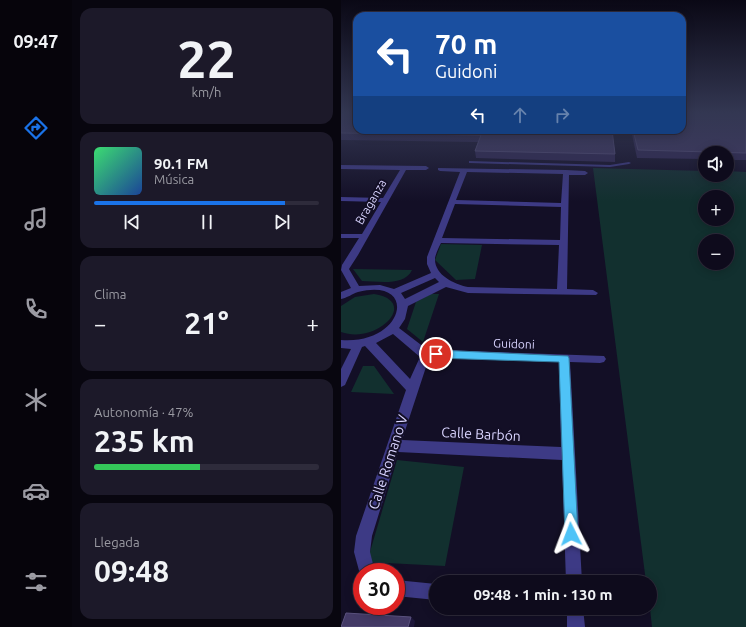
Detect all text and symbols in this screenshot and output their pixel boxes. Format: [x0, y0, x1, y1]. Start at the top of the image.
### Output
icon: left [369, 28, 421, 80]
text: 70 m [435, 28, 497, 59]
text: 22 [177, 30, 236, 88]
text: 09:47 [13, 31, 59, 51]
text: Guidoni [435, 61, 497, 81]
text: km/h [191, 85, 222, 99]
icon: left [467, 104, 489, 126]
icon: ahead [509, 104, 531, 126]
icon: right [551, 104, 573, 126]
icon: directions [22, 114, 50, 142]
map controls [698, 146, 734, 270]
button: sound [698, 146, 734, 182]
text: 90.1 FM [154, 155, 208, 172]
text: Música [154, 172, 194, 186]
street label: Braganza [352, 177, 389, 227]
button: + [698, 190, 734, 226]
icon: music [22, 205, 50, 233]
icon: previous [121, 211, 143, 233]
icon: pause [196, 211, 218, 233]
icon: next [271, 211, 293, 233]
button: − [698, 234, 734, 270]
text: Clima [94, 287, 126, 301]
icon: phone [22, 295, 50, 323]
text: 21° [184, 306, 229, 340]
text: − [94, 311, 106, 336]
text: + [307, 311, 319, 336]
street label: Guidoni [493, 336, 535, 351]
pin [419, 337, 453, 371]
icon: arrive [425, 343, 447, 365]
icon: climate [22, 386, 50, 414]
text: Autonomía · 47% [94, 405, 193, 419]
street label: Calle Romano V [365, 413, 411, 511]
text: 235 km [94, 424, 195, 458]
street label: Calle Barbón [441, 424, 521, 444]
icon: car [22, 477, 50, 505]
position arrow [550, 513, 592, 555]
text: Llegada [94, 535, 140, 549]
text: 09:48 [94, 554, 169, 588]
speed limit sign: 30 [353, 563, 405, 615]
icon: filters [22, 568, 50, 596]
text: 09:48 · 1 min · 130 m [474, 586, 612, 603]

